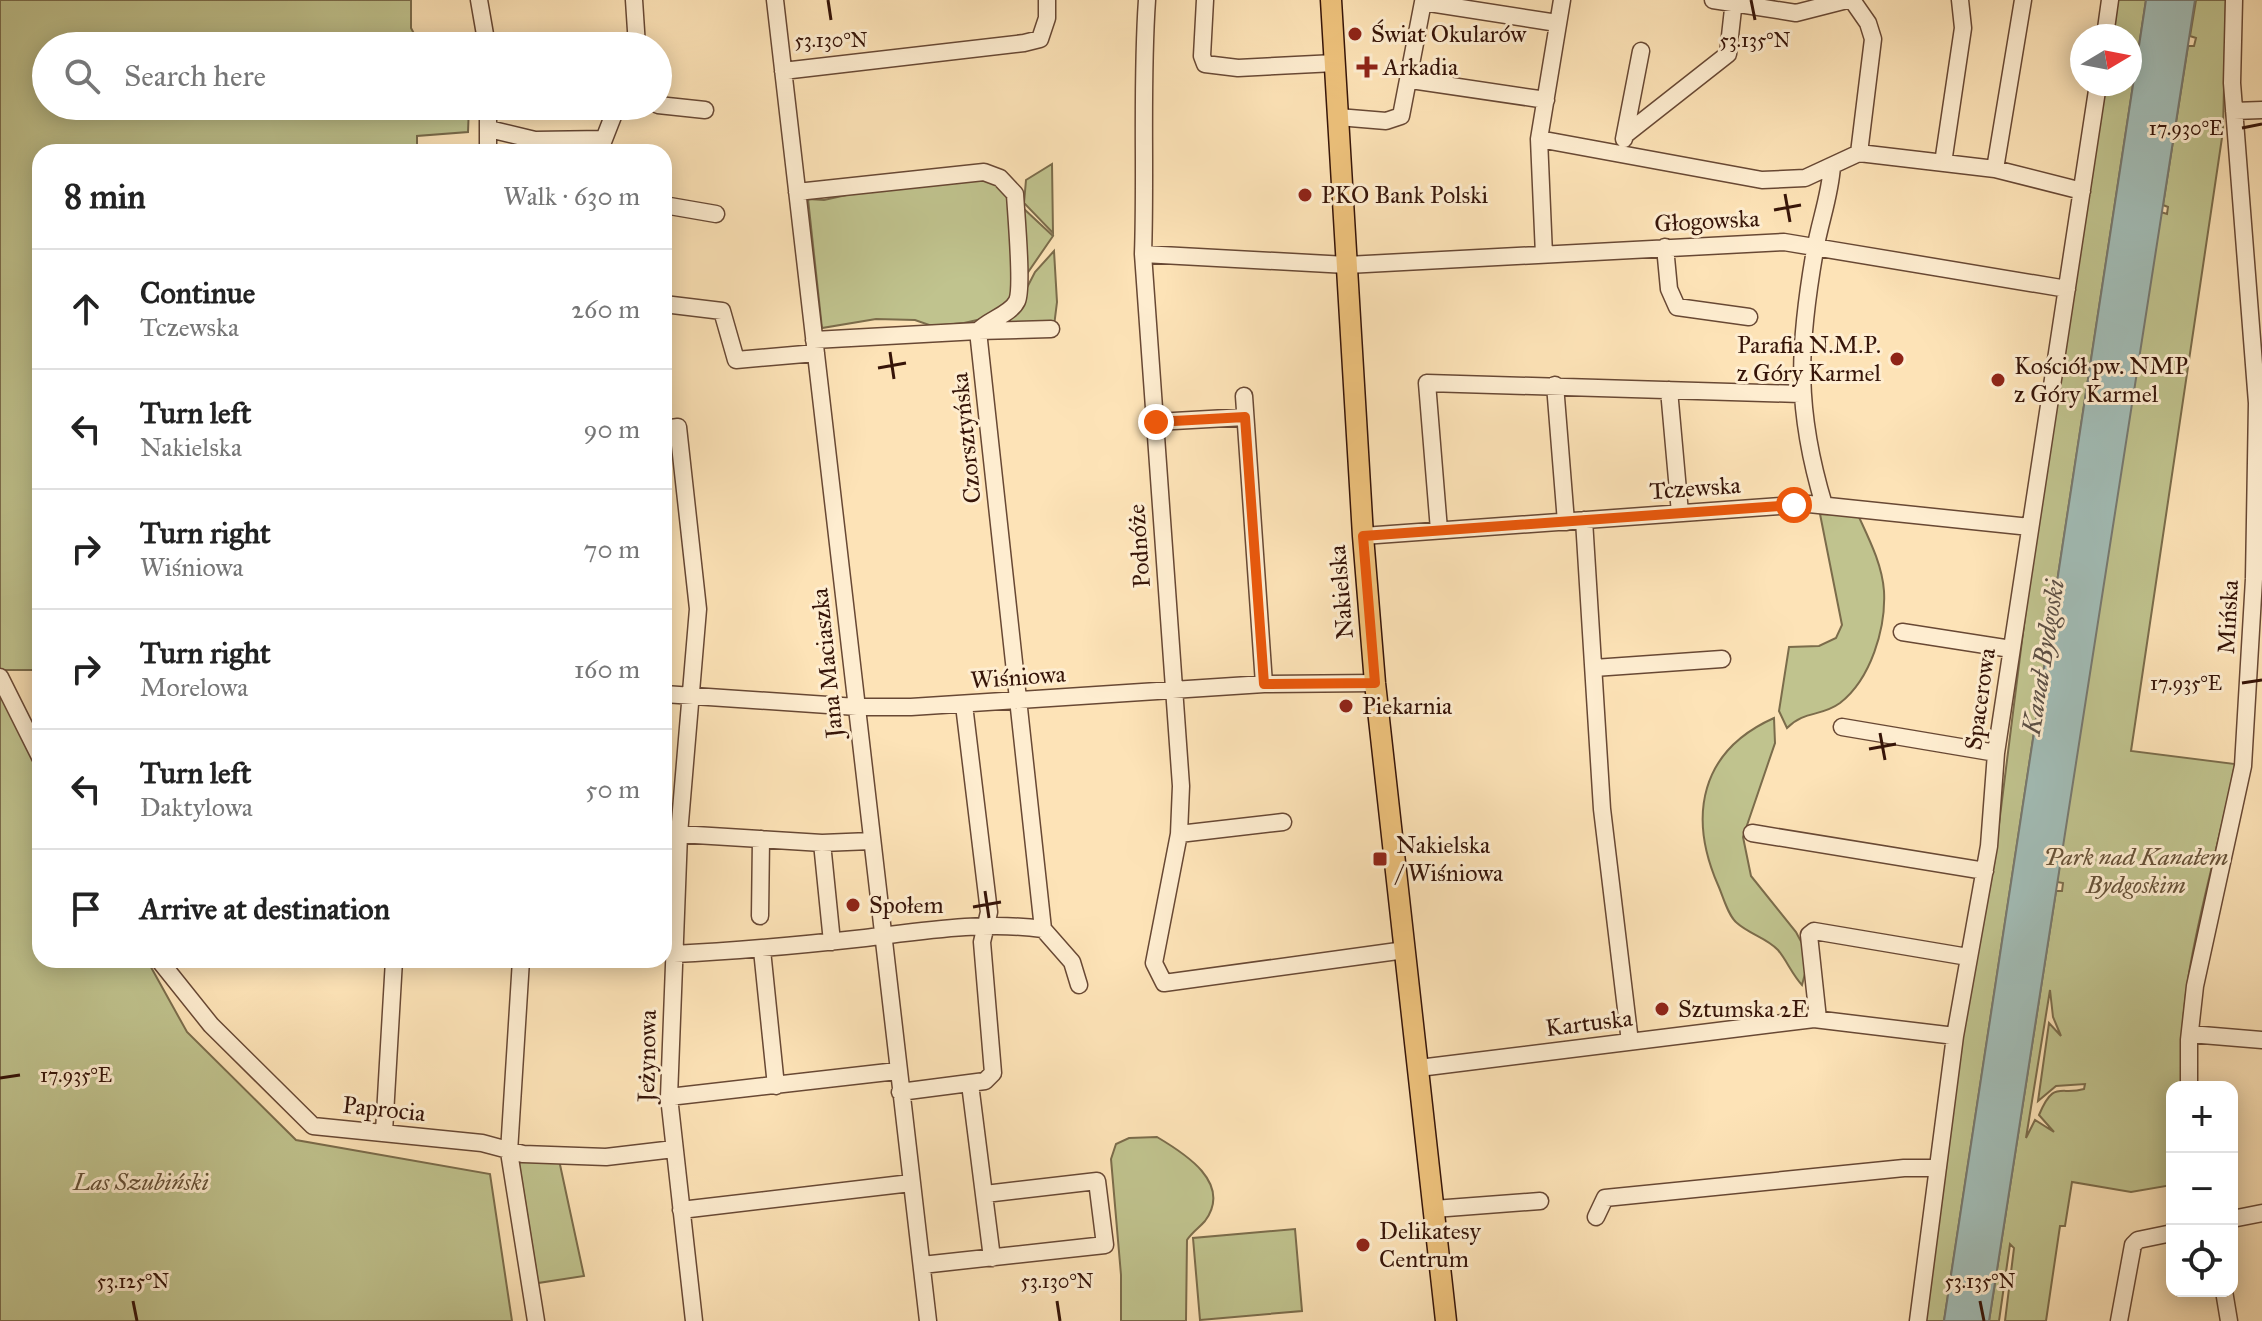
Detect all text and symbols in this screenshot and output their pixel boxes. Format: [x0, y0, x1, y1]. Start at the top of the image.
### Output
place label: Świat Okularów [1371, 19, 1528, 49]
north arrow [2070, 24, 2142, 96]
marker: Świat Okularów [1346, 25, 1364, 43]
text: 53.130°N [794, 28, 868, 52]
text: 53.135°N [1720, 28, 1790, 52]
search box [32, 32, 672, 120]
place label: Arkadia [1382, 52, 1459, 82]
icon: search [60, 54, 104, 98]
text: Search here [124, 58, 266, 94]
marker: Arkadia [1358, 58, 1376, 76]
text: 17.930°E [2149, 116, 2223, 140]
text: 8 min [64, 176, 146, 217]
text: Walk · 630 m [503, 180, 640, 212]
place label: PKO Bank Polski [1321, 180, 1488, 210]
marker: PKO Bank Polski [1296, 186, 1314, 204]
street label: Głogowska [1654, 203, 1761, 239]
text: Continue [140, 275, 255, 311]
icon: ahead [64, 287, 108, 331]
text: 260 m [571, 293, 640, 325]
text: Tczewska [140, 311, 239, 343]
place label: Parafia N.M.P. z Góry Karmel [1737, 330, 1882, 388]
marker: Parafia N.M.P. z Góry Karmel [1888, 350, 1906, 368]
place label: Kościół pw. NMP z Góry Karmel [2014, 351, 2188, 409]
street label: Czorsztyńska [944, 370, 988, 505]
marker: Kościół pw. NMP z Góry Karmel [1989, 371, 2007, 389]
text: Turn left [140, 395, 251, 431]
route end [1138, 404, 1174, 440]
icon: left [64, 407, 108, 451]
text: 90 m [583, 413, 640, 445]
text: Nakielska [140, 431, 242, 463]
street label: Tczewska [1648, 470, 1743, 506]
route start [1776, 487, 1812, 523]
street label: Podnóże [1121, 503, 1157, 589]
text: Turn right [140, 515, 271, 551]
icon: right [64, 527, 108, 571]
text: 70 m [584, 533, 640, 565]
street label: Nakielska [1322, 543, 1360, 640]
text: Wiśniowa [140, 551, 244, 583]
water label: Kanał Bydgoski [2015, 576, 2071, 739]
street label: Mińska [2211, 578, 2245, 655]
street label: Jana Maciaszka [804, 586, 850, 742]
text: Turn right [140, 635, 271, 671]
street label: Spacerowa [1958, 645, 2002, 752]
icon: right [64, 647, 108, 691]
text: 160 m [574, 653, 640, 685]
street label: Wiśniowa [969, 659, 1068, 695]
text: Morelowa [140, 671, 248, 703]
text: 17.935°E [2150, 671, 2222, 695]
place label: Piekarnia [1362, 691, 1453, 721]
marker: Piekarnia [1337, 697, 1355, 715]
text: Turn left [140, 755, 251, 791]
icon: left [64, 767, 108, 811]
text: 50 m [585, 773, 640, 805]
text: Daktylowa [140, 791, 253, 823]
place label: Nakielska / Wiśniowa [1394, 830, 1504, 888]
park label: Park nad Kanałem Bydgoskim [2044, 842, 2228, 900]
marker: Nakielska / Wiśniowa [1371, 850, 1389, 868]
icon: arrive [64, 887, 108, 931]
place label: Społem [869, 890, 944, 920]
text: Arrive at destination [140, 891, 390, 927]
marker: Społem [844, 896, 862, 914]
place label: Sztumska 2E [1678, 994, 1809, 1024]
marker: Sztumska 2E [1653, 1000, 1671, 1018]
street label: Kartuska [1544, 1003, 1635, 1043]
street label: Jeżynowa [631, 1009, 663, 1105]
text: 17.935°E [40, 1063, 112, 1087]
map controls [2166, 1081, 2238, 1297]
button: + [2166, 1081, 2238, 1153]
street label: Paprocia [341, 1090, 428, 1128]
button: − [2166, 1153, 2238, 1225]
park label: Las Szubiński [72, 1167, 209, 1197]
place label: Delikatesy Centrum [1379, 1216, 1482, 1274]
button: locate [2166, 1225, 2238, 1297]
marker: Delikatesy Centrum [1354, 1236, 1372, 1254]
text: 53.125°N [97, 1269, 169, 1293]
text: 53.130°N [1020, 1269, 1094, 1293]
text: 53.135°N [1945, 1269, 2015, 1293]

